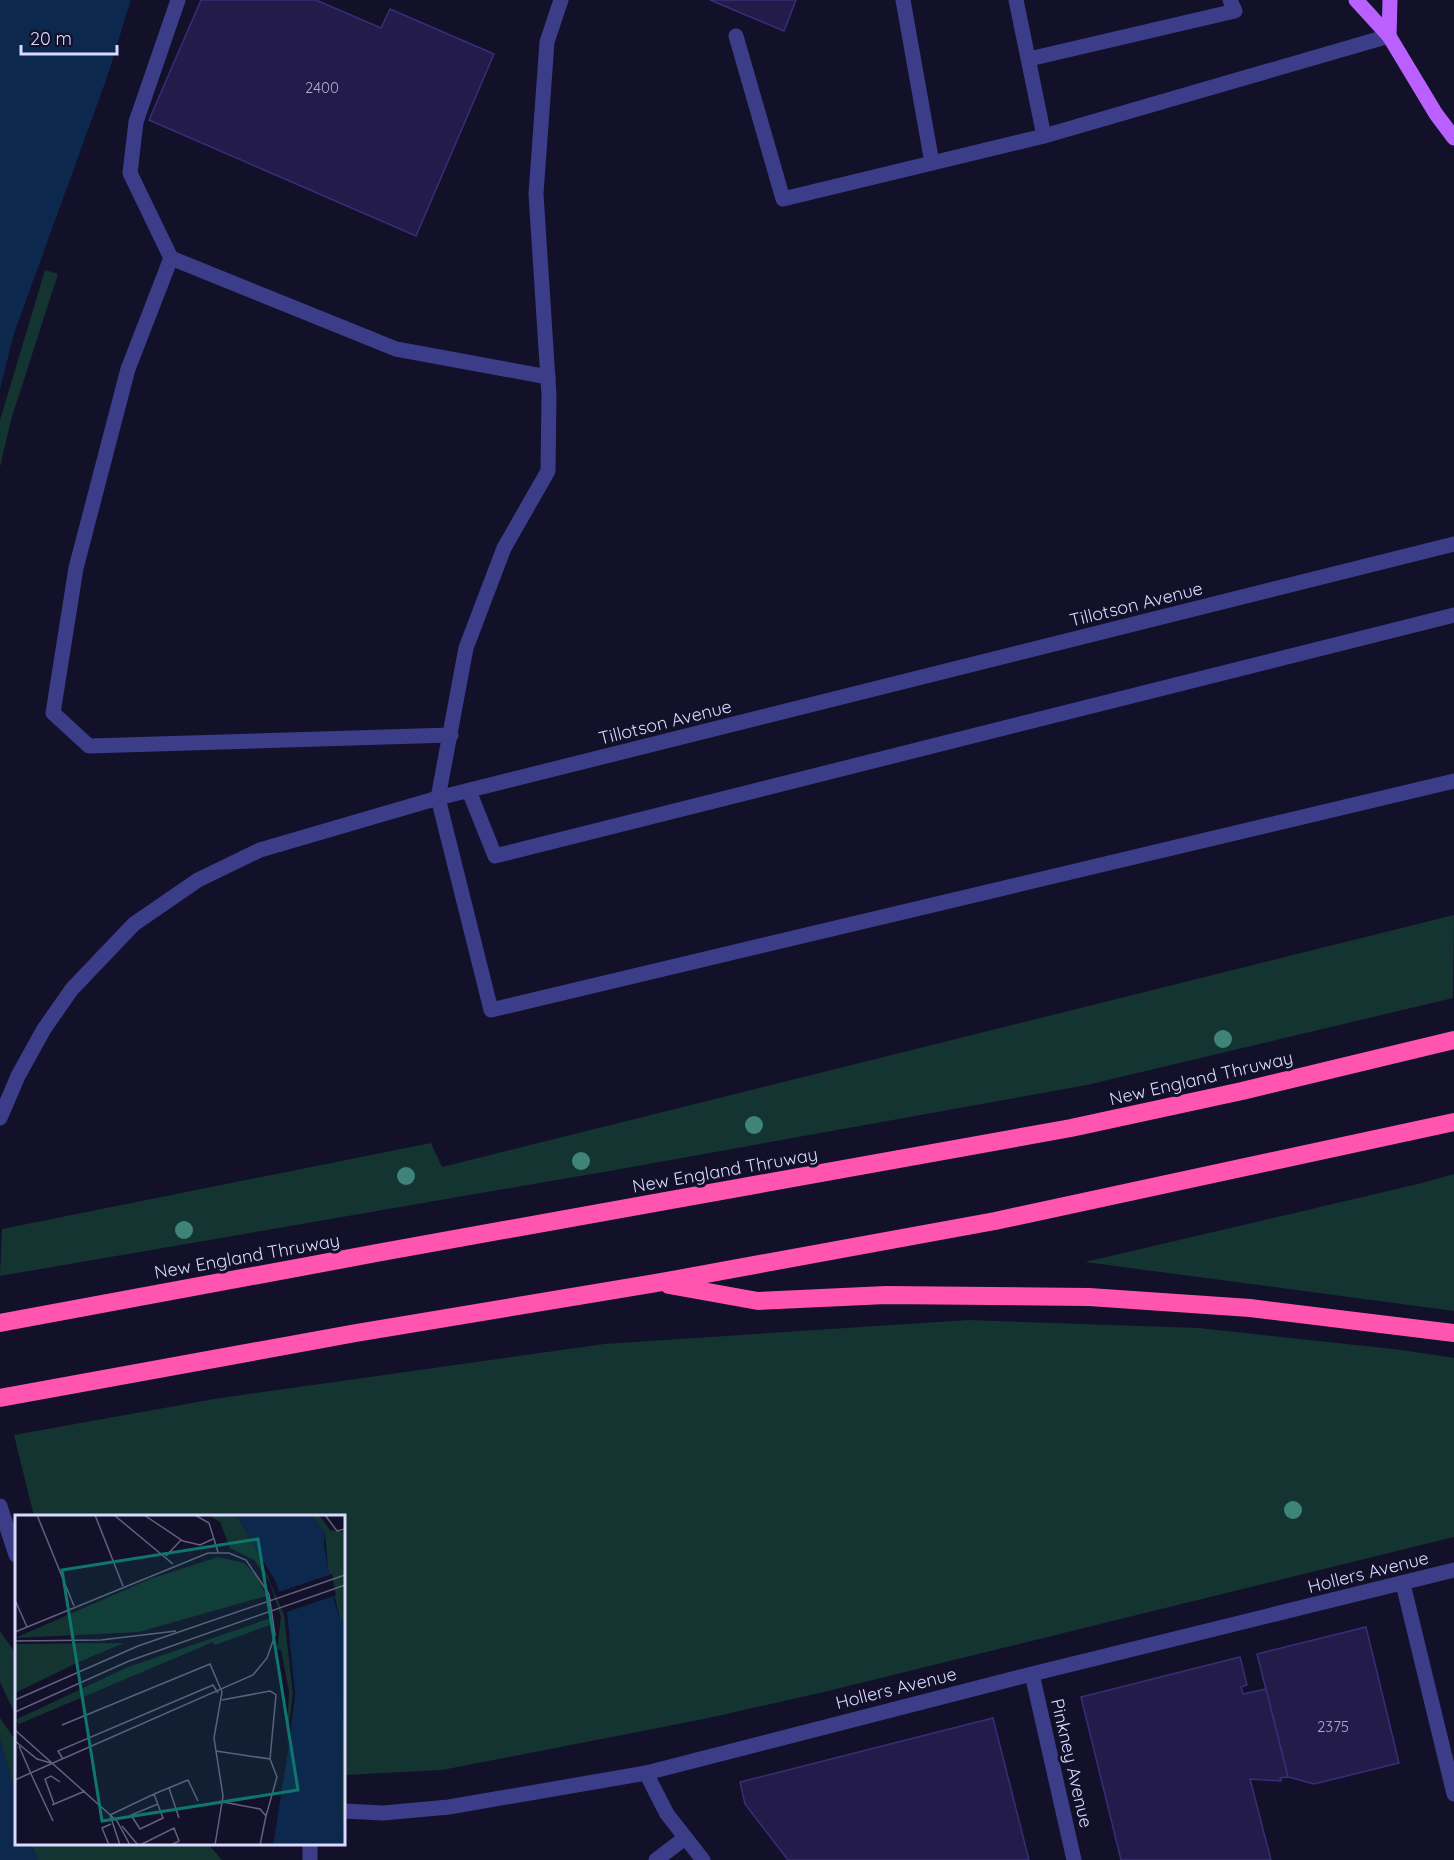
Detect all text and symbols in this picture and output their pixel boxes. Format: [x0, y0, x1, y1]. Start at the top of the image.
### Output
scale bar [21, 18, 117, 56]
text: 20 m [30, 27, 72, 50]
house number: 2400 [305, 78, 339, 97]
street label: Tillotson Avenue [1067, 576, 1205, 632]
street label: Tillotson Avenue [596, 694, 734, 750]
street label: New England Thruway [1107, 1046, 1295, 1110]
street label: New England Thruway [630, 1142, 820, 1198]
street label: New England Thruway [152, 1228, 342, 1284]
inset map [15, 1515, 345, 1845]
street label: Hollers Avenue [1305, 1546, 1431, 1598]
street label: Hollers Avenue [833, 1662, 959, 1714]
street label: Pinkney Avenue [1046, 1696, 1098, 1830]
house number: 2375 [1317, 1717, 1349, 1736]

